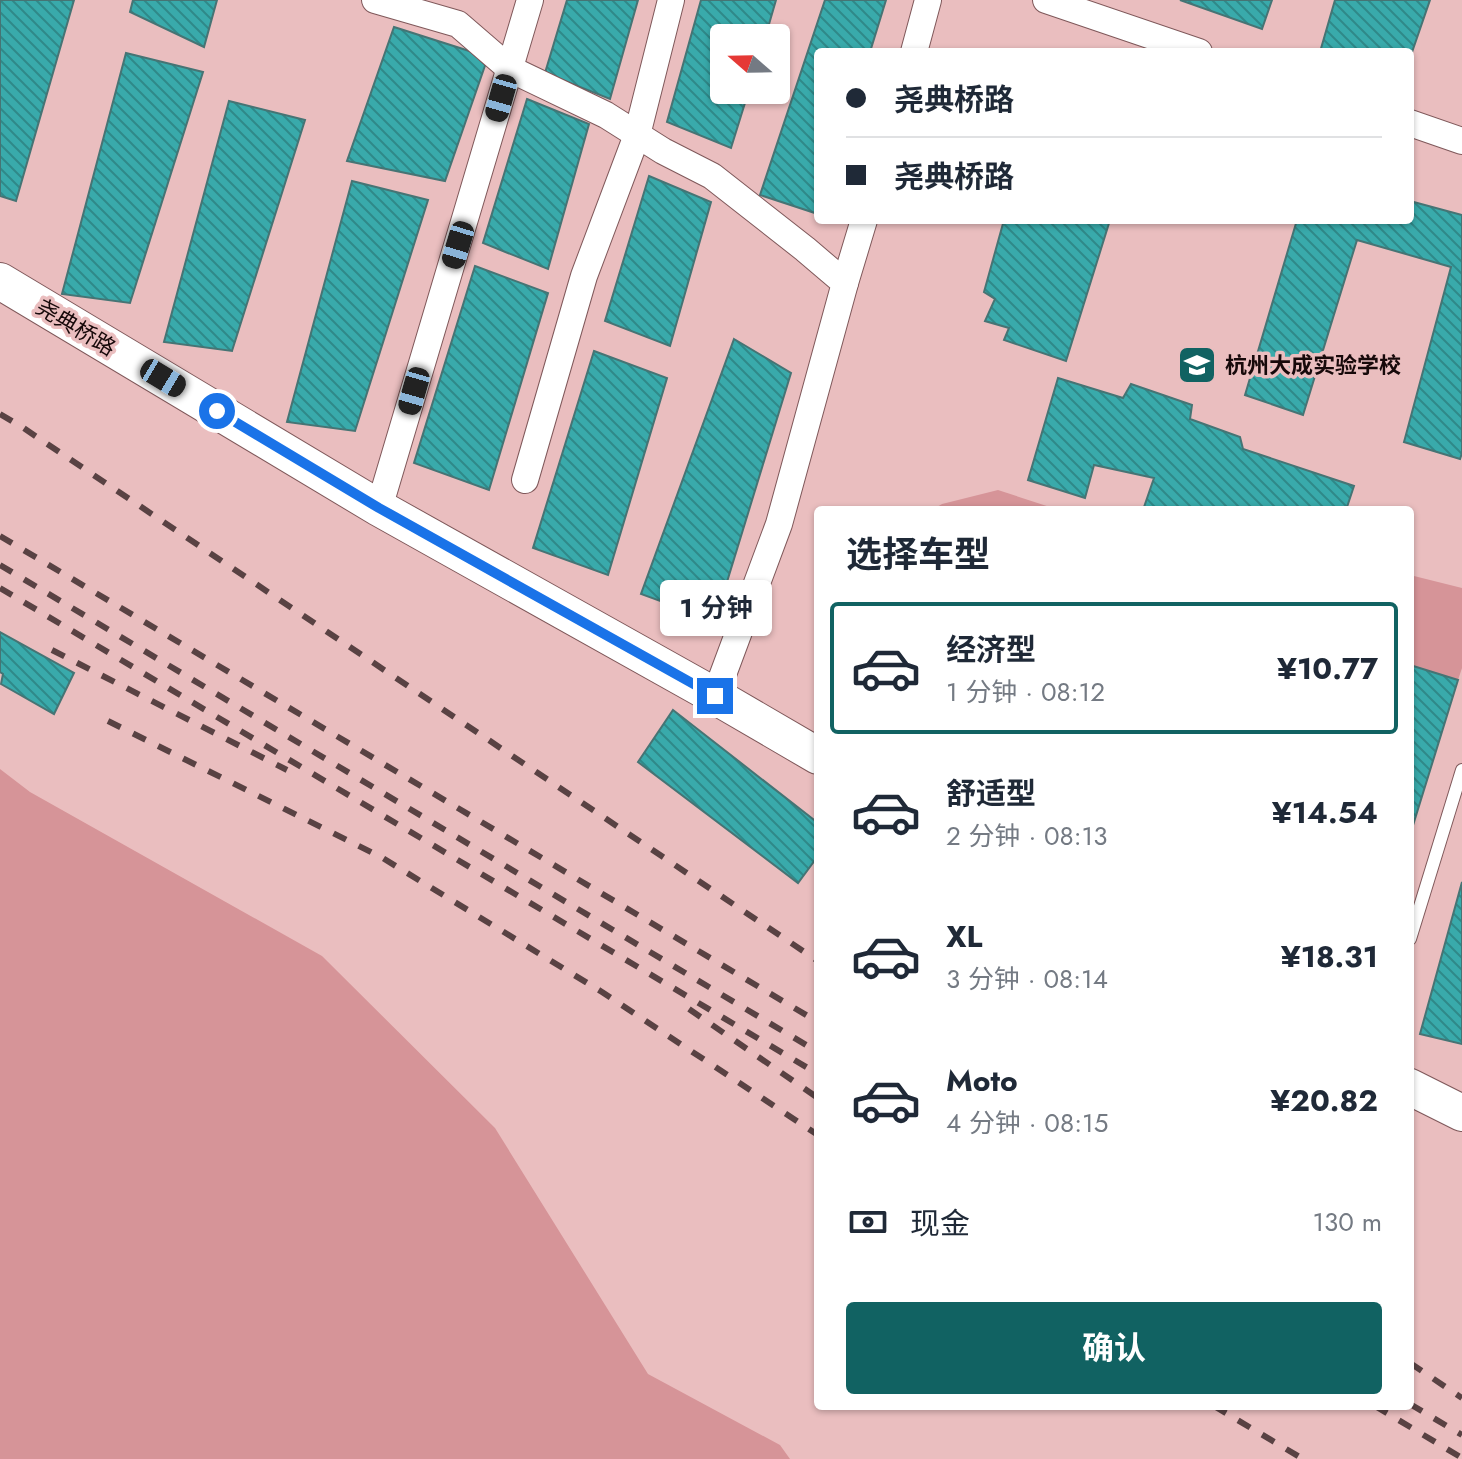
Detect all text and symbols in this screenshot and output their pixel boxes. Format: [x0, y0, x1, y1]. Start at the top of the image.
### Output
north arrow [710, 24, 790, 104]
map controls [710, 24, 790, 104]
car [483, 72, 519, 124]
text: 尧典桥路 [894, 78, 1014, 121]
text: 尧典桥路 [894, 155, 1014, 198]
car [440, 219, 476, 271]
street label: 尧典桥路 [30, 291, 122, 363]
school or university icon: 杭州大成实验学校 [1176, 344, 1218, 386]
place label: 杭州大成实验学校 [1225, 349, 1401, 381]
car [136, 355, 190, 401]
car [396, 365, 432, 417]
route start [199, 393, 235, 429]
text: 选择车型 [846, 528, 990, 580]
callout: 1 分钟 [659, 580, 771, 636]
text: 1 分钟 [679, 589, 753, 627]
text: 经济型 [946, 628, 1036, 671]
icon: car [850, 632, 922, 704]
text: ¥10.77 [1277, 647, 1378, 690]
text: 1 分钟 · 08:12 [946, 673, 1105, 711]
route end [697, 678, 733, 714]
text: 舒适型 [946, 772, 1036, 815]
icon: car [850, 776, 922, 848]
text: ¥14.54 [1272, 791, 1378, 834]
text: 2 分钟 · 08:13 [946, 817, 1108, 855]
text: XL [946, 915, 982, 958]
icon: car [850, 920, 922, 992]
text: ¥18.31 [1281, 935, 1378, 978]
text: 3 分钟 · 08:14 [946, 960, 1108, 998]
text: Moto [946, 1059, 1018, 1102]
icon: car [850, 1064, 922, 1136]
text: ¥20.82 [1270, 1079, 1378, 1122]
text: 4 分钟 · 08:15 [946, 1104, 1108, 1142]
icon: cash [846, 1200, 890, 1244]
text: 现金 [910, 1202, 970, 1245]
text: 130 m [1312, 1203, 1382, 1241]
button: 确认 [846, 1302, 1382, 1394]

